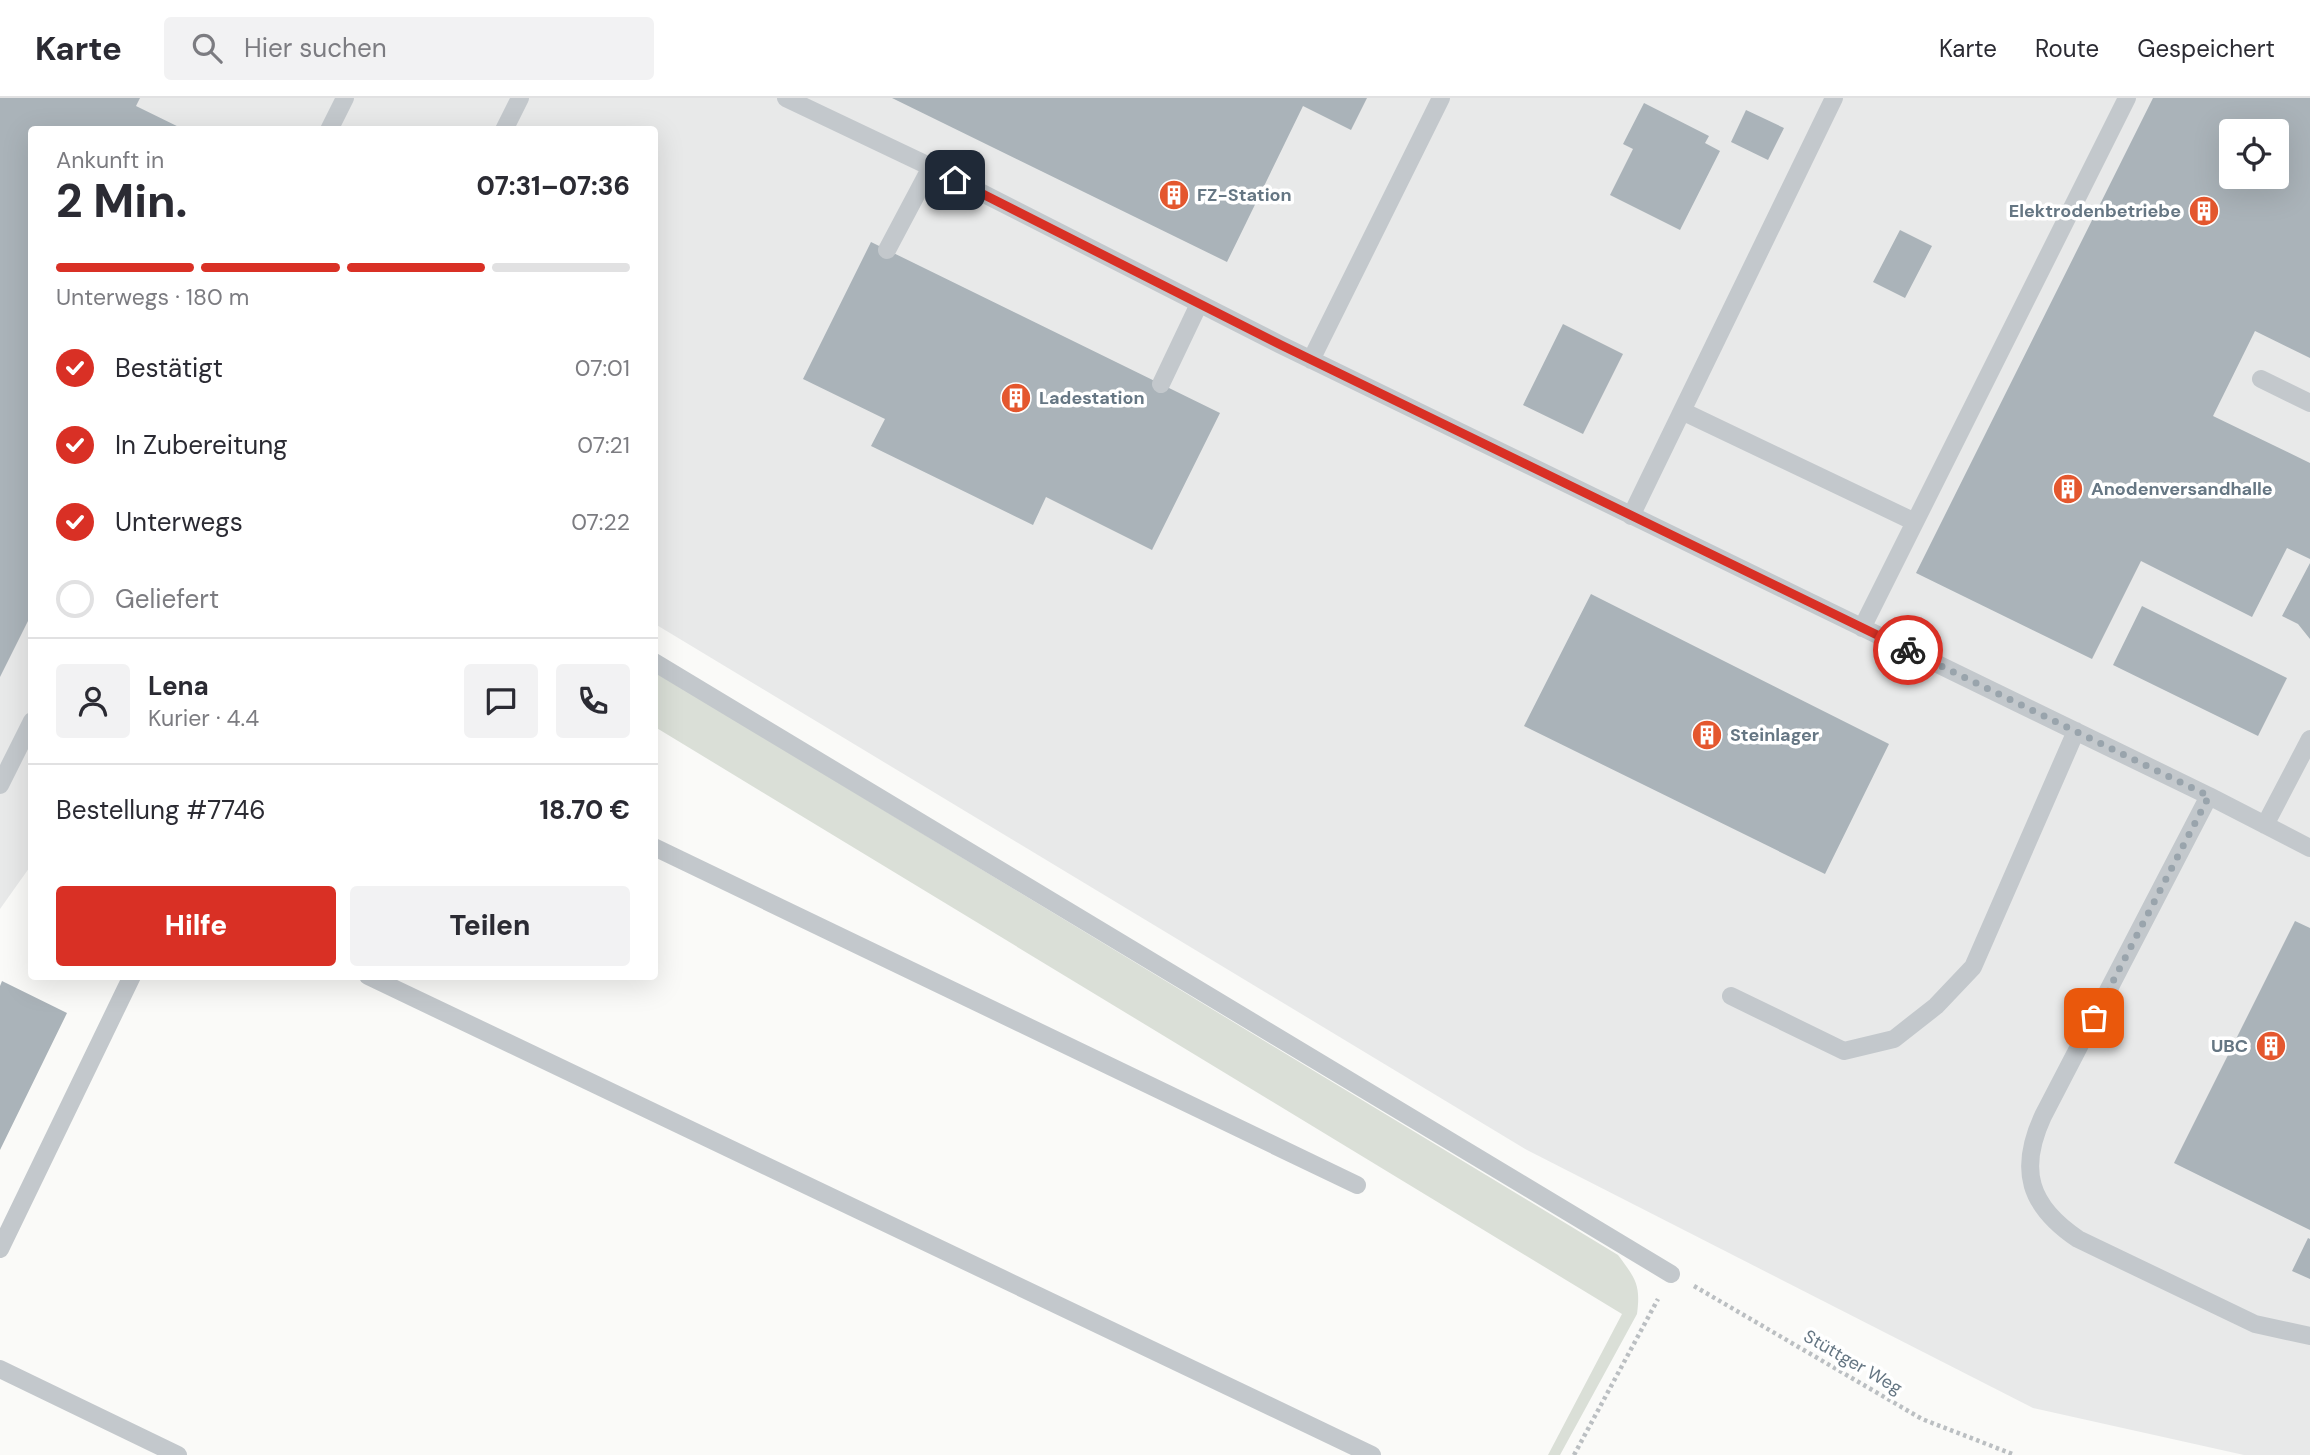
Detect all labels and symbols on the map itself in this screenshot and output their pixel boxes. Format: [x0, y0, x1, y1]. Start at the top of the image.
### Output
pin [925, 150, 985, 210]
building icon: FZ-Station [1157, 178, 1191, 212]
place label: FZ-Station [1197, 183, 1292, 207]
building icon: Elektrodenbetriebe [2187, 194, 2221, 228]
place label: Elektrodenbetriebe [2009, 199, 2181, 223]
building icon: Ladestation [999, 381, 1033, 415]
place label: Ladestation [1039, 386, 1145, 410]
building icon: Anodenversandhalle [2051, 472, 2085, 506]
place label: Anodenversandhalle [2091, 477, 2273, 501]
courier [1873, 615, 1943, 685]
building icon: Steinlager [1690, 718, 1724, 752]
place label: Steinlager [1730, 723, 1819, 747]
pin [2064, 988, 2124, 1048]
building icon: UBC [2254, 1029, 2288, 1063]
place label: UBC [2211, 1034, 2248, 1058]
street label: Stüttger Weg [1799, 1324, 1907, 1400]

